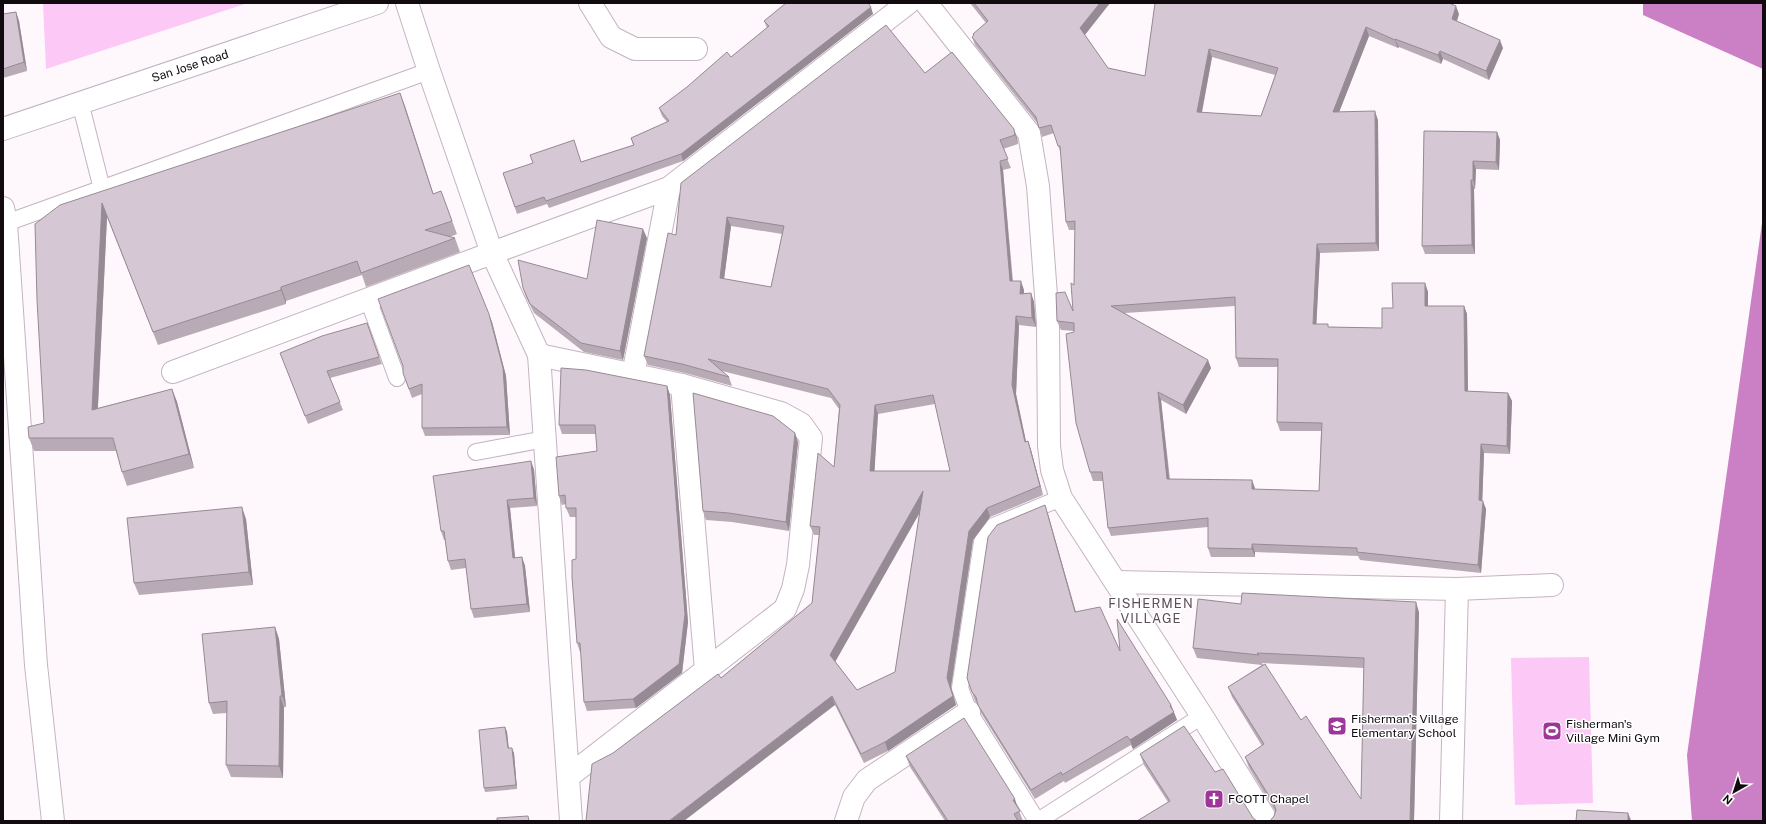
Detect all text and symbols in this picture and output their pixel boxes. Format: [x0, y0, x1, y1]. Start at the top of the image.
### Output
street label: San Jose Road [150, 47, 230, 85]
district label: FISHERMEN VILLAGE [1108, 596, 1194, 626]
place label: Fisherman's Village Elementary School [1351, 712, 1459, 740]
school or university icon: Fisherman's Village Elementary School [1326, 715, 1348, 737]
place label: Fisherman's Village Mini Gym [1566, 717, 1660, 745]
sports icon: Fisherman's Village Mini Gym [1541, 720, 1563, 742]
north arrow [1714, 772, 1754, 812]
church icon: FCOTT Chapel [1203, 788, 1225, 810]
place label: FCOTT Chapel [1228, 792, 1310, 806]
text: N [1721, 792, 1735, 807]

